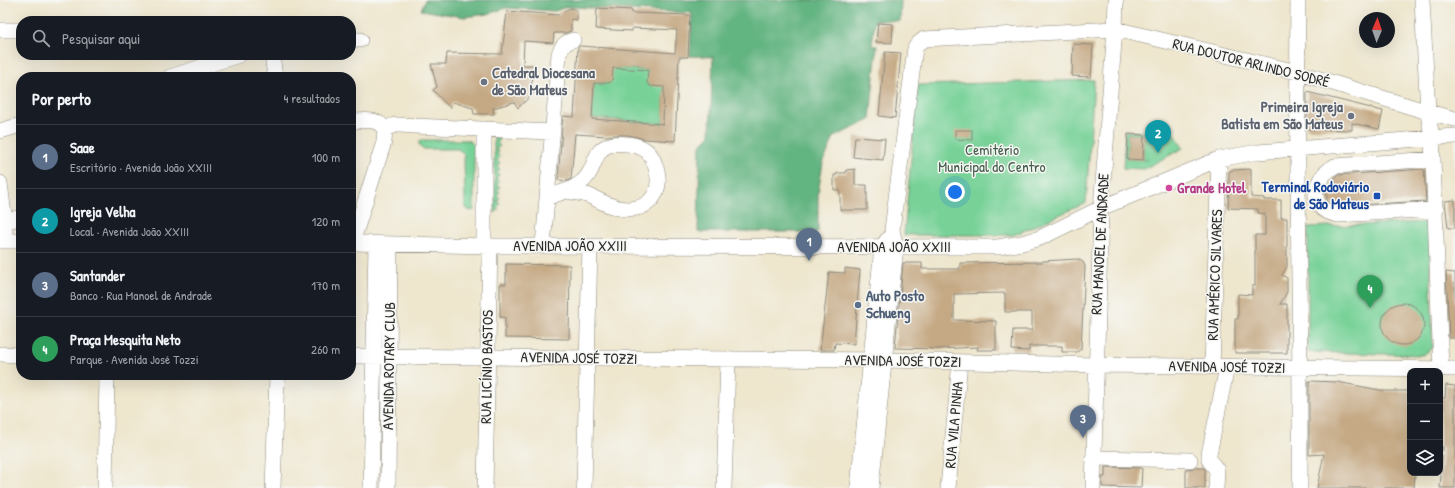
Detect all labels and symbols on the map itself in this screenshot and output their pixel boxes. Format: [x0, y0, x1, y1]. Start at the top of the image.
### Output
north arrow [1359, 12, 1395, 48]
street label: RUA DOUTOR ARLINDO SODRÉ [1170, 33, 1332, 92]
place label: Catedral Diocesana de São Mateus [492, 62, 595, 100]
marker: Catedral Diocesana de São Mateus [479, 77, 489, 87]
place label: Primeira Igreja Batista em São Mateus [1221, 96, 1343, 134]
marker: Primeira Igreja Batista em São Mateus [1346, 111, 1356, 121]
pin: 2 [1145, 120, 1171, 153]
park label: Cemitério Municipal do Centro [938, 139, 1046, 177]
street label: RUA MANOEL DE ANDRADE [1085, 172, 1114, 315]
place label: Terminal Rodoviário de São Mateus [1260, 176, 1369, 214]
place label: Grande Hotel [1177, 177, 1247, 198]
your location [945, 182, 965, 202]
marker: Grande Hotel [1164, 183, 1174, 193]
marker: Terminal Rodoviário de São Mateus [1372, 191, 1382, 201]
street label: RUA AMÉRICO SILVARES [1202, 209, 1227, 341]
pin: 1 [796, 228, 822, 261]
street label: AVENIDA JOÃO XXIII [513, 235, 627, 256]
street label: AVENIDA JOÃO XXIII [837, 236, 951, 257]
pin: 4 [1357, 275, 1383, 308]
place label: Auto Posto Schueng [866, 285, 924, 324]
marker: Auto Posto Schueng [853, 300, 863, 310]
street label: AVENIDA ROTARY CLUB [377, 302, 400, 430]
street label: RUA LICÍNIO BASTOS [475, 310, 498, 424]
street label: AVENIDA JOSÉ TOZZI [520, 346, 638, 369]
street label: AVENIDA JOSÉ TOZZI [844, 349, 962, 372]
street label: AVENIDA JOSÉ TOZZI [1168, 355, 1286, 378]
street label: RUA VILA PINHA [939, 380, 968, 469]
pin: 3 [1070, 405, 1096, 438]

